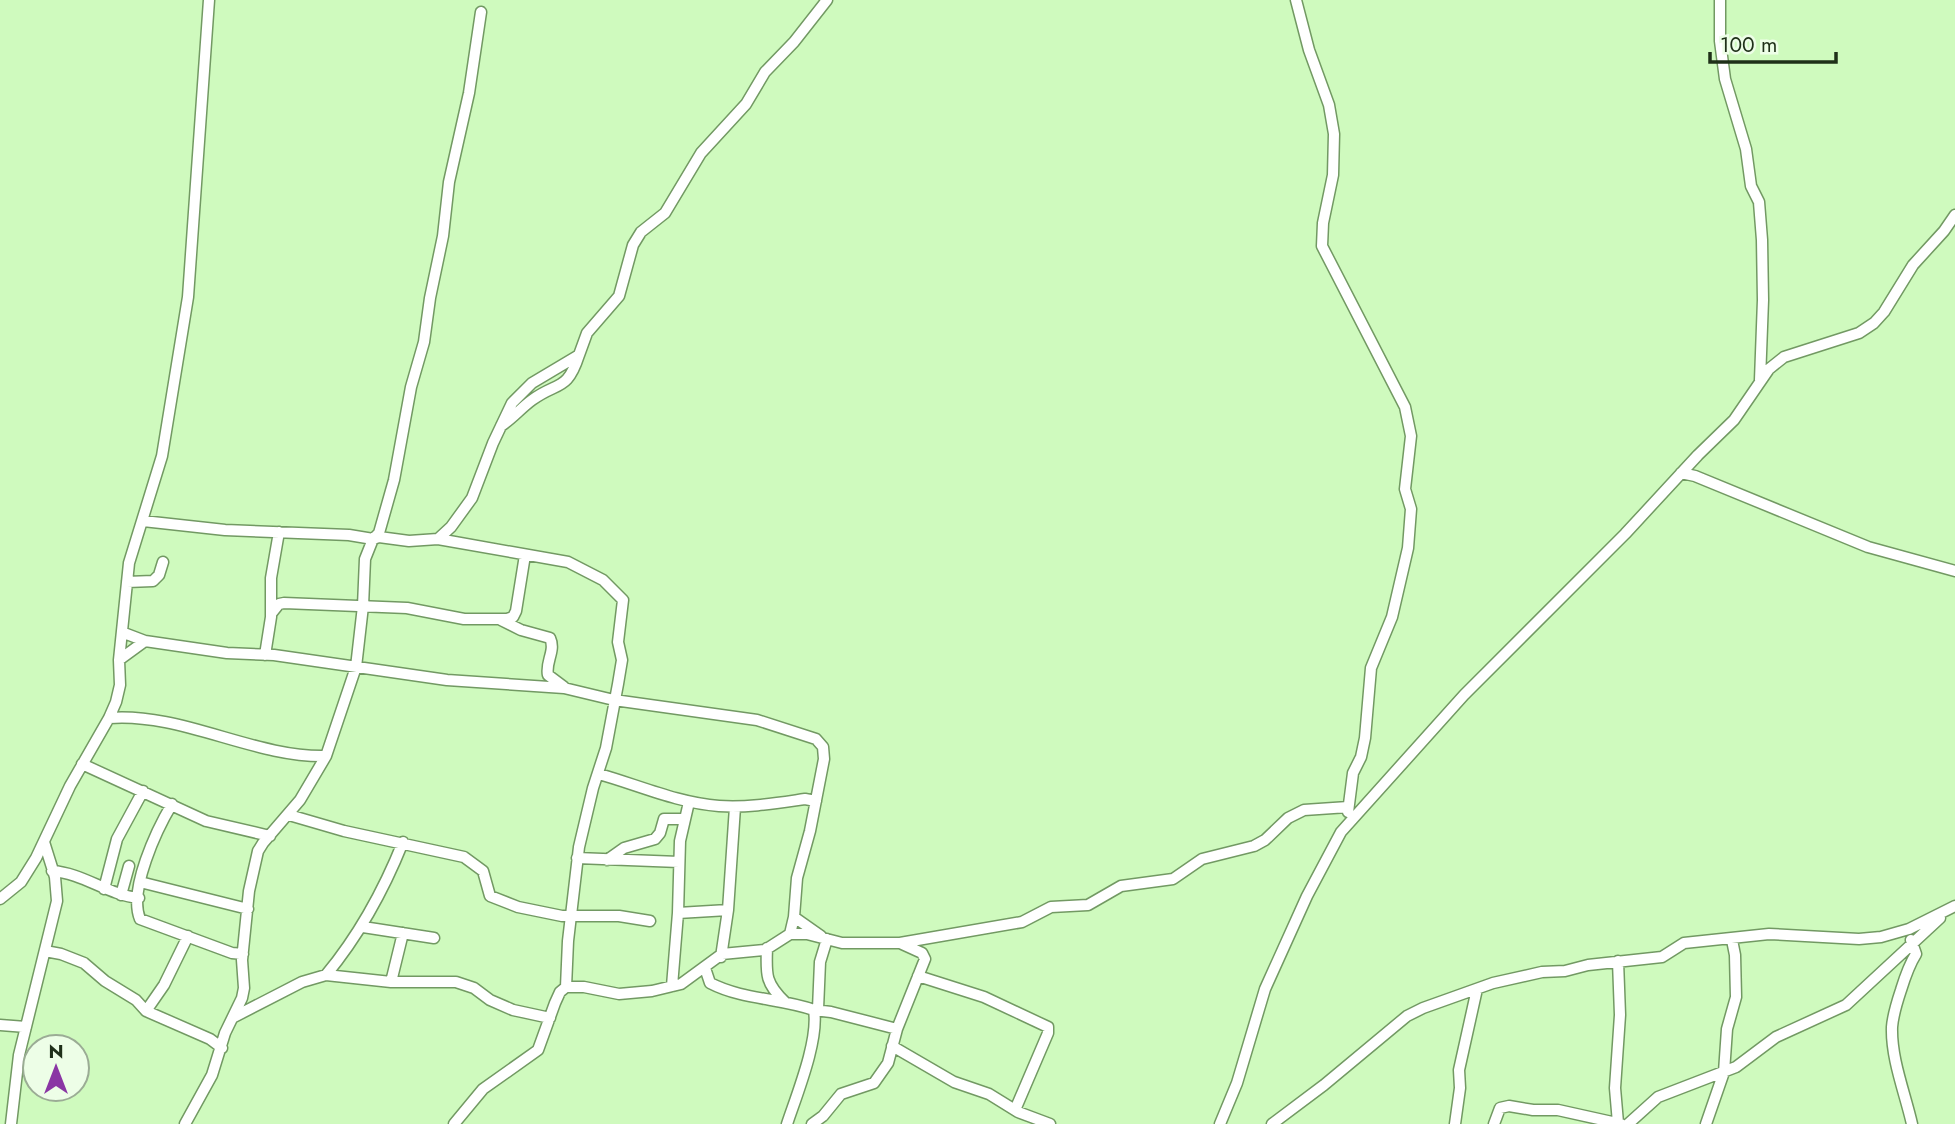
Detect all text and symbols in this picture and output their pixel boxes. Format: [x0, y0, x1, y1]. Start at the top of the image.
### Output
scale bar [1710, 21, 1836, 65]
text: 100 m [1720, 30, 1777, 60]
north arrow [21, 1033, 91, 1103]
text: N [48, 1038, 64, 1065]

